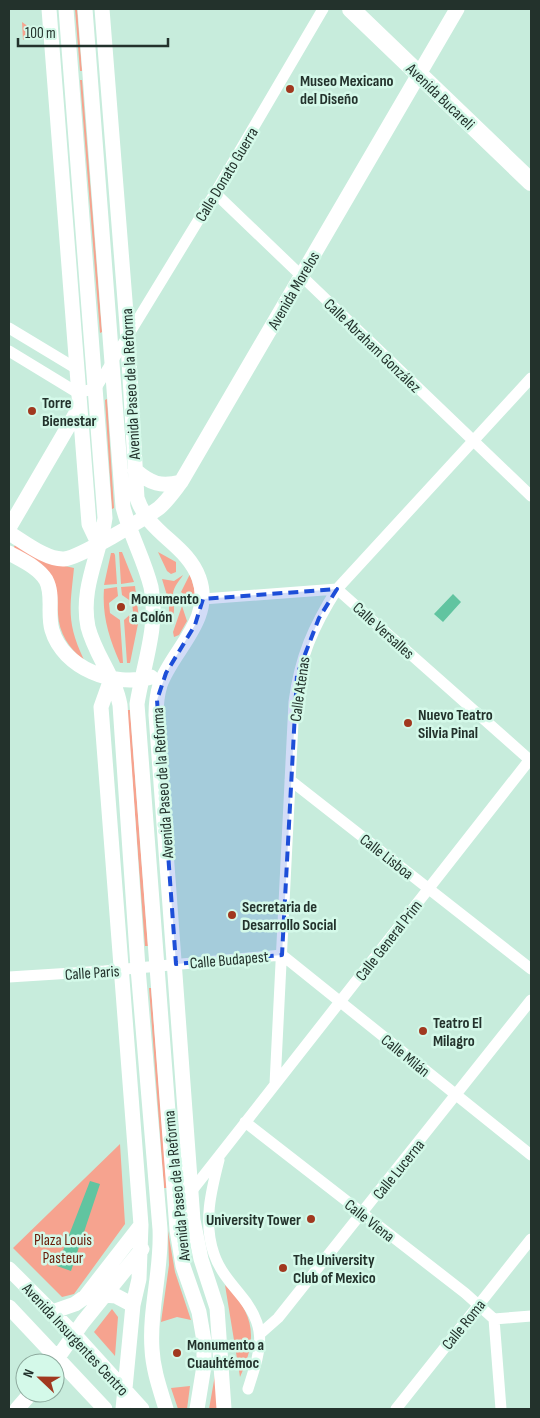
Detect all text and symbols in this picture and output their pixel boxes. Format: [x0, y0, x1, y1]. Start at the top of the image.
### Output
scale bar [18, 15, 168, 47]
text: 100 m [25, 24, 56, 43]
street label: Avenida Bucareli [401, 59, 478, 134]
place label: Museo Mexicano del Diseño [300, 72, 394, 109]
marker: Museo Mexicano del Diseño [284, 83, 296, 95]
street label: Calle Donato Guerra [192, 124, 263, 225]
street label: Avenida Morelos [264, 248, 324, 334]
street label: Calle Abraham González [320, 295, 424, 397]
street label: Avenida Paseo de la Reforma [118, 308, 145, 461]
place label: Torre Bienestar [42, 394, 97, 431]
marker: Torre Bienestar [26, 405, 38, 417]
place label: Monumento a Colón [131, 590, 199, 627]
street label: Calle Versalles [348, 599, 418, 664]
marker: Monumento a Colón [115, 601, 127, 613]
street label: Calle Atenas [287, 655, 314, 723]
place label: Nuevo Teatro Silvia Pinal [418, 706, 493, 743]
street label: Avenida Paseo de la Reforma [149, 707, 178, 860]
marker: Nuevo Teatro Silvia Pinal [402, 717, 414, 729]
street label: Calle Lisboa [356, 830, 417, 884]
street label: Calle General Prim [352, 897, 427, 985]
place label: Secretaria de Desarrollo Social [242, 898, 336, 935]
marker: Secretaria de Desarrollo Social [226, 909, 238, 921]
street label: Calle Budapest [189, 948, 269, 973]
street label: Calle Paris [64, 962, 120, 985]
place label: Teatro El Milagro [433, 1014, 482, 1051]
marker: Teatro El Milagro [417, 1025, 429, 1037]
street label: Calle Milán [377, 1031, 433, 1081]
street label: Avenida Paseo de la Reforma [160, 1110, 195, 1263]
street label: Calle Lucerna [369, 1136, 429, 1204]
street label: Calle Viena [340, 1196, 398, 1247]
place label: University Tower [206, 1211, 301, 1230]
marker: University Tower [305, 1213, 317, 1225]
park label: Plaza Louis Pasteur [34, 1231, 92, 1268]
place label: The University Club of Mexico [293, 1251, 376, 1288]
marker: The University Club of Mexico [277, 1262, 289, 1274]
street label: Avenida Insurgentes Centro [17, 1279, 132, 1400]
street label: Calle Roma [438, 1296, 490, 1354]
place label: Monumento a Cuauhtémoc [187, 1336, 264, 1373]
marker: Monumento a Cuauhtémoc [171, 1347, 183, 1359]
north arrow [15, 1353, 65, 1403]
text: N [19, 1367, 38, 1380]

